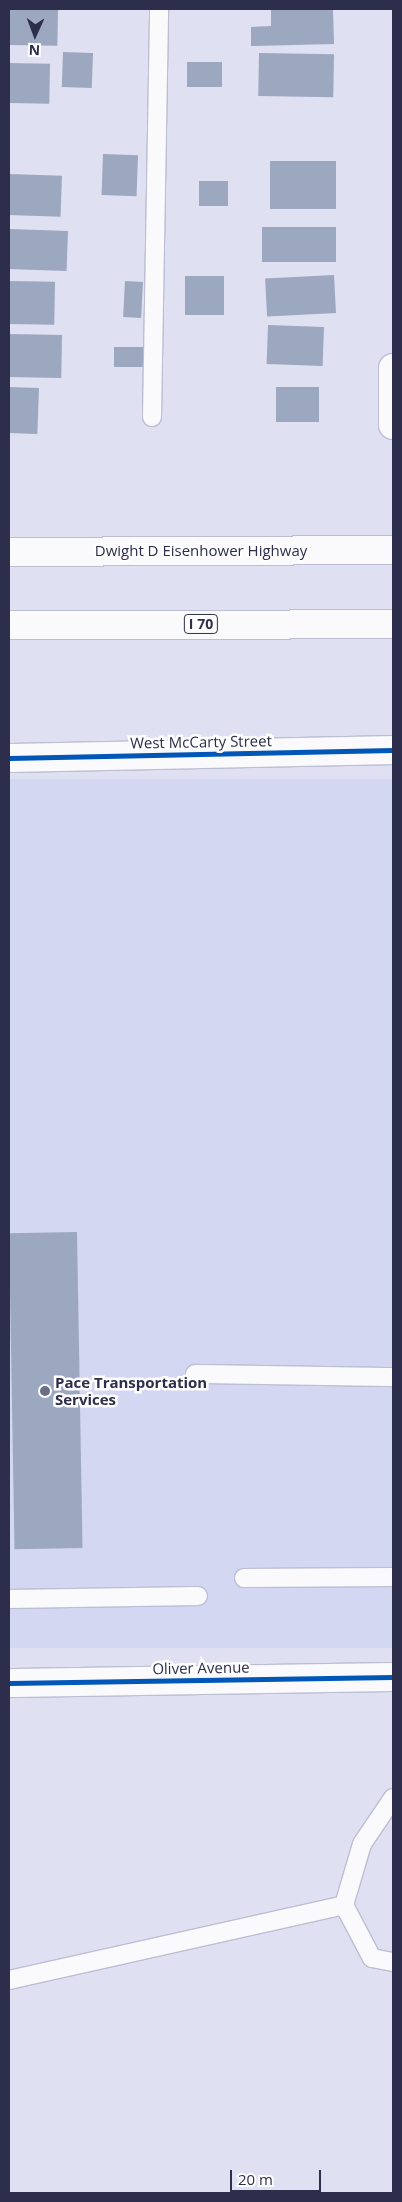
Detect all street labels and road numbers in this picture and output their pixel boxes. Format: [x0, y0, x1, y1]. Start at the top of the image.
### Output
street label: Dwight D Eisenhower Highway [95, 542, 307, 560]
road number: I 70 [184, 612, 218, 636]
street label: West McCarty Street [130, 732, 272, 752]
street label: Oliver Avenue [152, 1658, 250, 1678]

